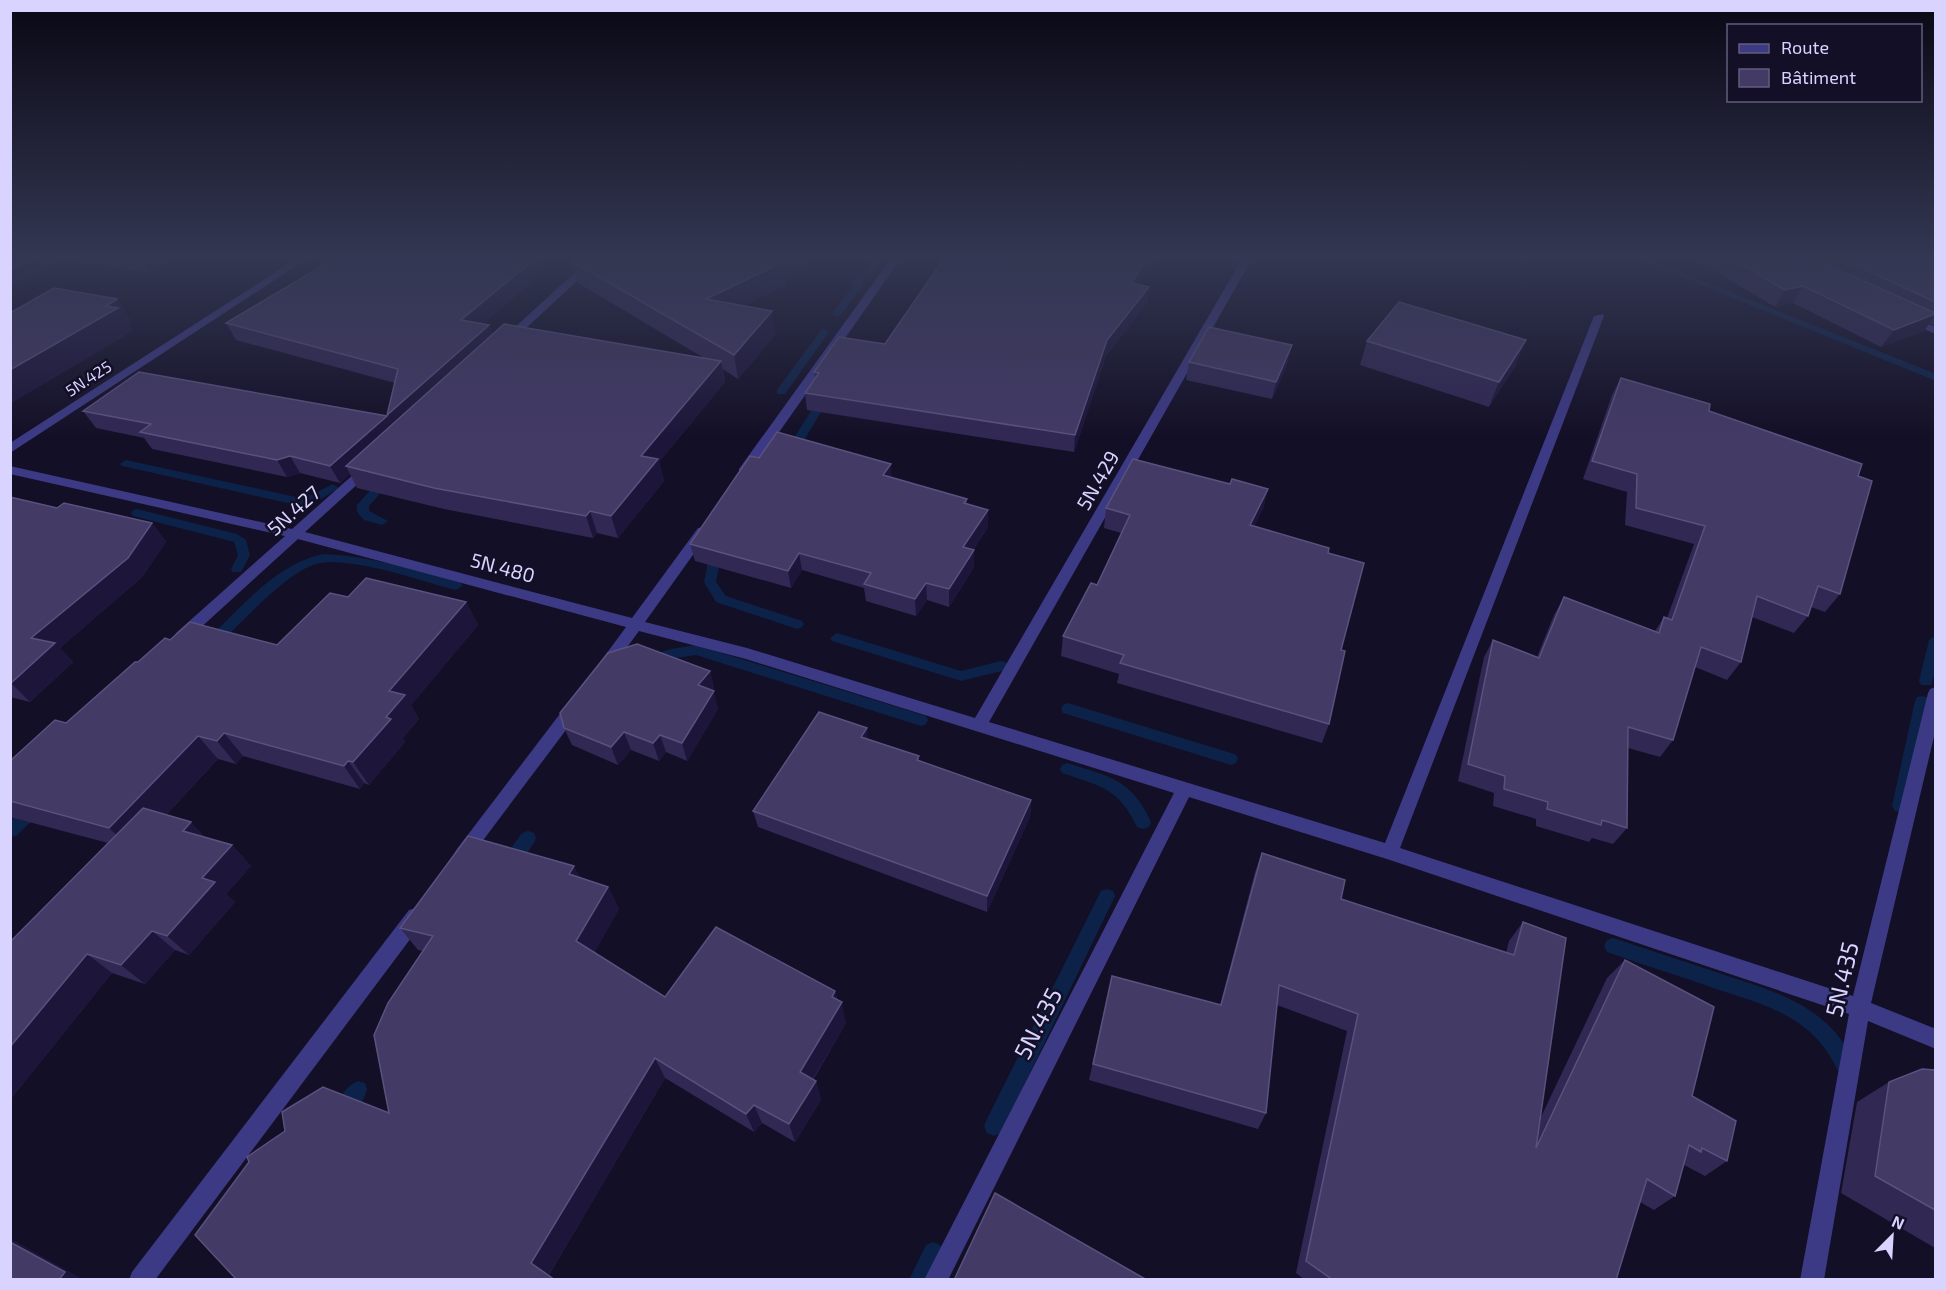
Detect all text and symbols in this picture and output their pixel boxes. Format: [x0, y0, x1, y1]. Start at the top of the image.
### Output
legend [1727, 24, 1922, 102]
text: Route [1781, 36, 1829, 58]
text: Bâtiment [1781, 66, 1856, 88]
street label: 5N.425 [62, 356, 114, 400]
street label: 5N.429 [1071, 446, 1123, 514]
street label: 5N.427 [262, 480, 324, 540]
street label: 5N.480 [468, 547, 538, 587]
street label: 5N.435 [1818, 939, 1864, 1019]
street label: 5N.435 [1007, 983, 1067, 1063]
north arrow [1862, 1206, 1922, 1266]
text: N [1889, 1211, 1907, 1233]

